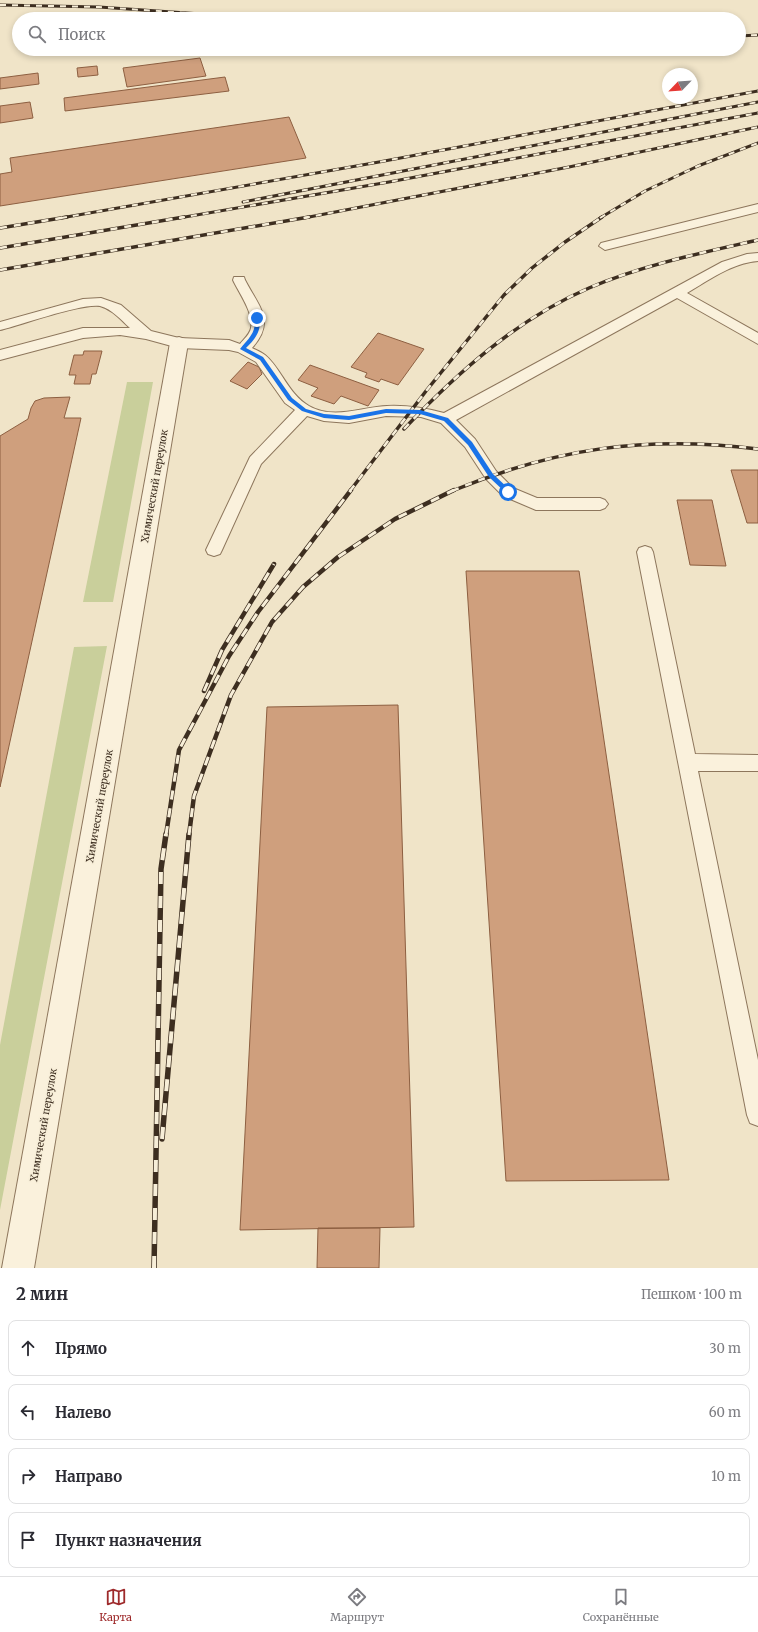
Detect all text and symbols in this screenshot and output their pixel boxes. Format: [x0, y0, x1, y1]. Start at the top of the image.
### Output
search box [12, 12, 746, 56]
icon: search [26, 23, 48, 45]
text: Поиск [58, 25, 105, 44]
north arrow [662, 68, 698, 104]
route end [248, 309, 266, 327]
street label: Химический переулок [138, 428, 171, 544]
route start [499, 483, 517, 501]
street label: Химический переулок [83, 748, 116, 864]
street label: Химический переулок [27, 1067, 60, 1183]
text: 2 мин [16, 1283, 68, 1305]
text: Пешком · 100 m [641, 1286, 742, 1303]
icon: ahead [17, 1337, 39, 1359]
text: Прямо [55, 1339, 107, 1358]
text: 30 m [709, 1340, 741, 1357]
icon: left [17, 1401, 39, 1423]
text: Налево [55, 1403, 111, 1422]
text: 60 m [709, 1404, 741, 1421]
icon: right [17, 1465, 39, 1487]
text: Направо [55, 1467, 122, 1486]
text: 10 m [711, 1468, 741, 1485]
icon: arrive [17, 1529, 39, 1551]
text: Пункт назначения [55, 1531, 202, 1550]
tab: Карта [99, 1586, 132, 1624]
tab: Маршрут [330, 1586, 384, 1624]
tab: Сохранённые [583, 1586, 659, 1624]

